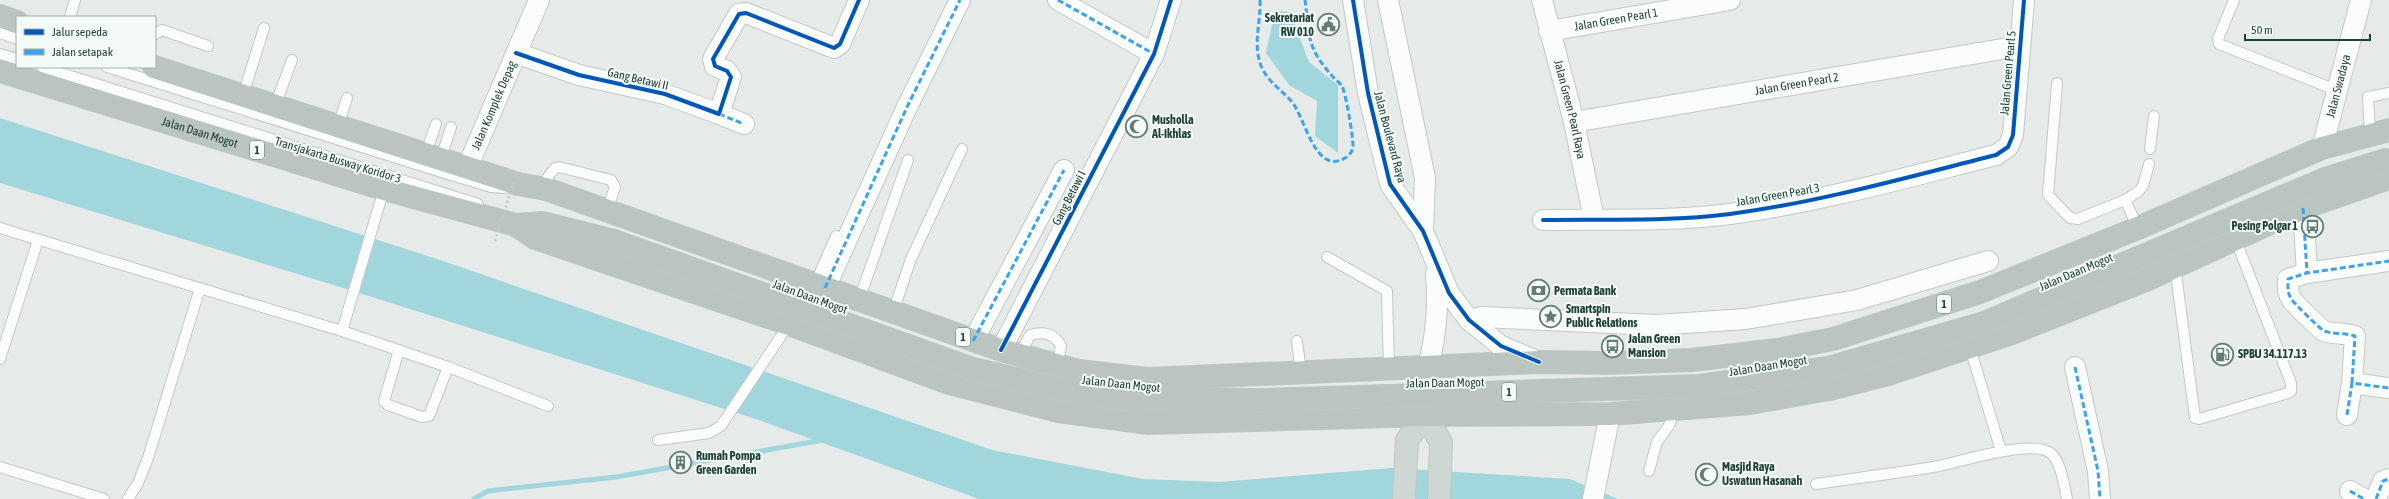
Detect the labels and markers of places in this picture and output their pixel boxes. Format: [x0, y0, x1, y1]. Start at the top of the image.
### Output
place label: Sekretariat RW 010 [1265, 11, 1315, 39]
public building icon: Sekretariat RW 010 [1316, 12, 1342, 38]
place label: Musholla Al-Ikhlas [1151, 113, 1194, 141]
mosque icon: Musholla Al-Ikhlas [1124, 114, 1150, 140]
bus stop icon: Pesing Polgar 1 [2300, 213, 2326, 239]
place label: Pesing Polgar 1 [2231, 219, 2298, 233]
bank icon: Permata Bank [1526, 278, 1552, 304]
place label: Permata Bank [1554, 284, 1617, 298]
place label: Smartspin Public Relations [1566, 302, 1638, 330]
place icon: Smartspin Public Relations [1537, 303, 1563, 329]
place label: Jalan Green Mansion [1627, 332, 1680, 360]
bus stop icon: Jalan Green Mansion [1599, 333, 1625, 359]
fuel station icon: SPBU 34.117.13 [2210, 341, 2236, 367]
place label: SPBU 34.117.13 [2238, 347, 2307, 361]
place label: Rumah Pompa Green Garden [696, 449, 761, 477]
building icon: Rumah Pompa Green Garden [668, 450, 694, 476]
place label: Masjid Raya Uswatun Hasanah [1722, 460, 1802, 488]
mosque icon: Masjid Raya Uswatun Hasanah [1694, 461, 1720, 487]

